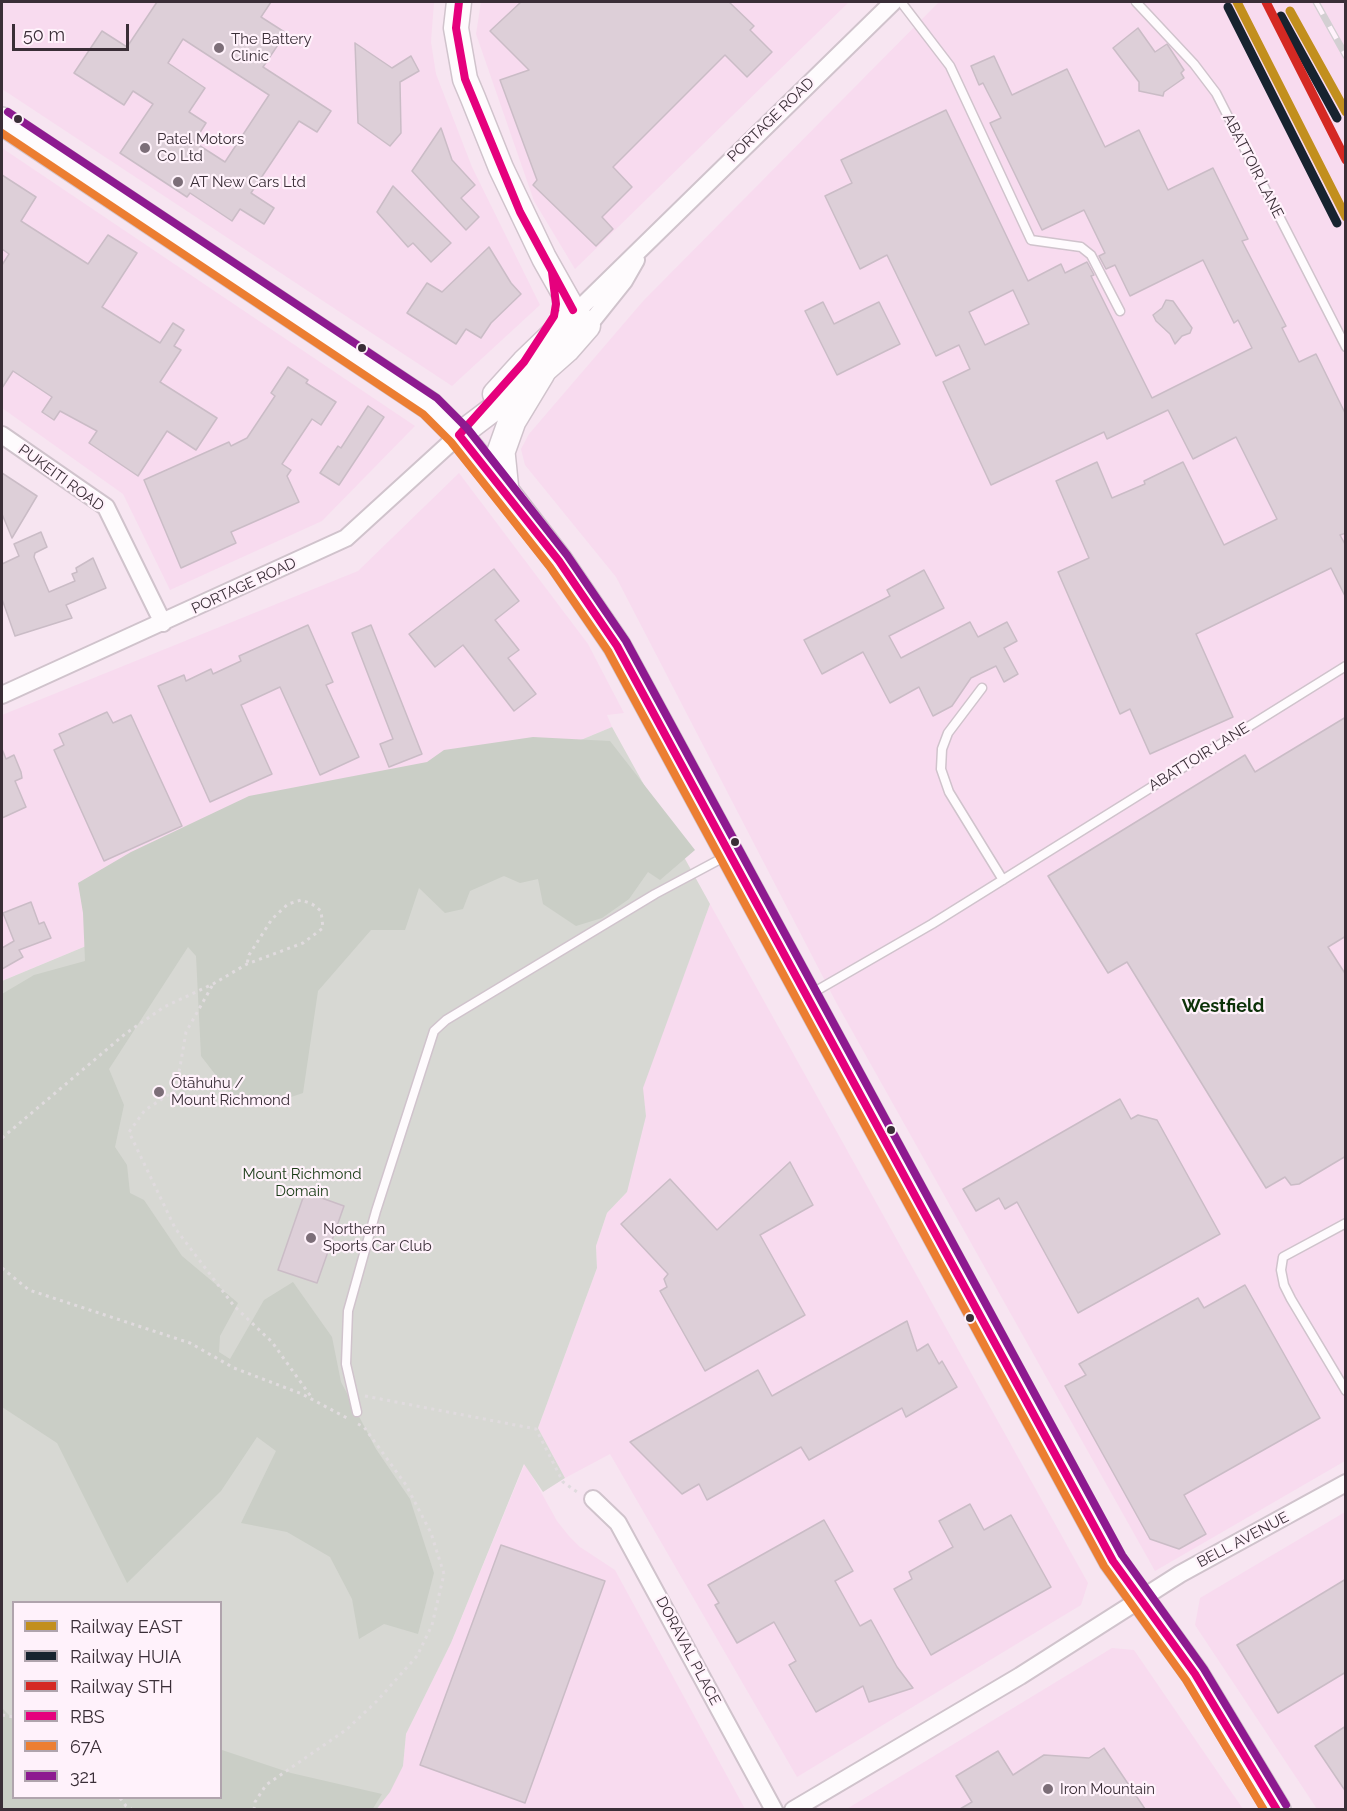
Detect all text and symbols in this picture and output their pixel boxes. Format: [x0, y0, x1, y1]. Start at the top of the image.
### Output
scale bar [15, 12, 132, 50]
text: 50 m [23, 24, 65, 45]
place label: The Battery Clinic [231, 30, 312, 65]
marker: The Battery Clinic [212, 41, 226, 55]
street label: PORTAGE ROAD [724, 74, 818, 166]
street label: ABATTOIR LANE [1219, 111, 1287, 221]
unlabelled marker [12, 113, 24, 125]
place label: Patel Motors Co Ltd [157, 130, 244, 165]
marker: Patel Motors Co Ltd [138, 141, 152, 155]
place label: AT New Cars Ltd [190, 173, 306, 191]
marker: AT New Cars Ltd [171, 175, 185, 189]
unlabelled marker [356, 342, 368, 354]
street label: PUKEITI ROAD [15, 441, 107, 515]
street label: PORTAGE ROAD [189, 554, 299, 618]
street label: ABATTOIR LANE [1145, 719, 1253, 795]
unlabelled marker [729, 836, 741, 848]
district label: Westfield [1182, 996, 1264, 1018]
place label: Ōtāhuhu / Mount Richmond [171, 1074, 290, 1109]
marker: Ōtāhuhu / Mount Richmond [152, 1085, 166, 1099]
unlabelled marker [885, 1124, 897, 1136]
park label: Mount Richmond Domain [242, 1165, 362, 1200]
place label: Northern Sports Car Club [323, 1220, 432, 1255]
marker: Northern Sports Car Club [304, 1231, 318, 1245]
unlabelled marker [964, 1312, 976, 1324]
street label: BELL AVENUE [1194, 1508, 1292, 1572]
street label: DORAVAL PLACE [652, 1594, 724, 1708]
legend [12, 1601, 222, 1799]
text: Railway EAST [70, 1616, 183, 1637]
text: Railway HUIA [70, 1646, 181, 1667]
text: Railway STH [70, 1676, 173, 1697]
text: RBS [70, 1706, 105, 1727]
text: 67A [70, 1736, 102, 1757]
text: 321 [70, 1766, 97, 1787]
place label: Iron Mountain [1060, 1780, 1155, 1798]
marker: Iron Mountain [1041, 1782, 1055, 1796]

